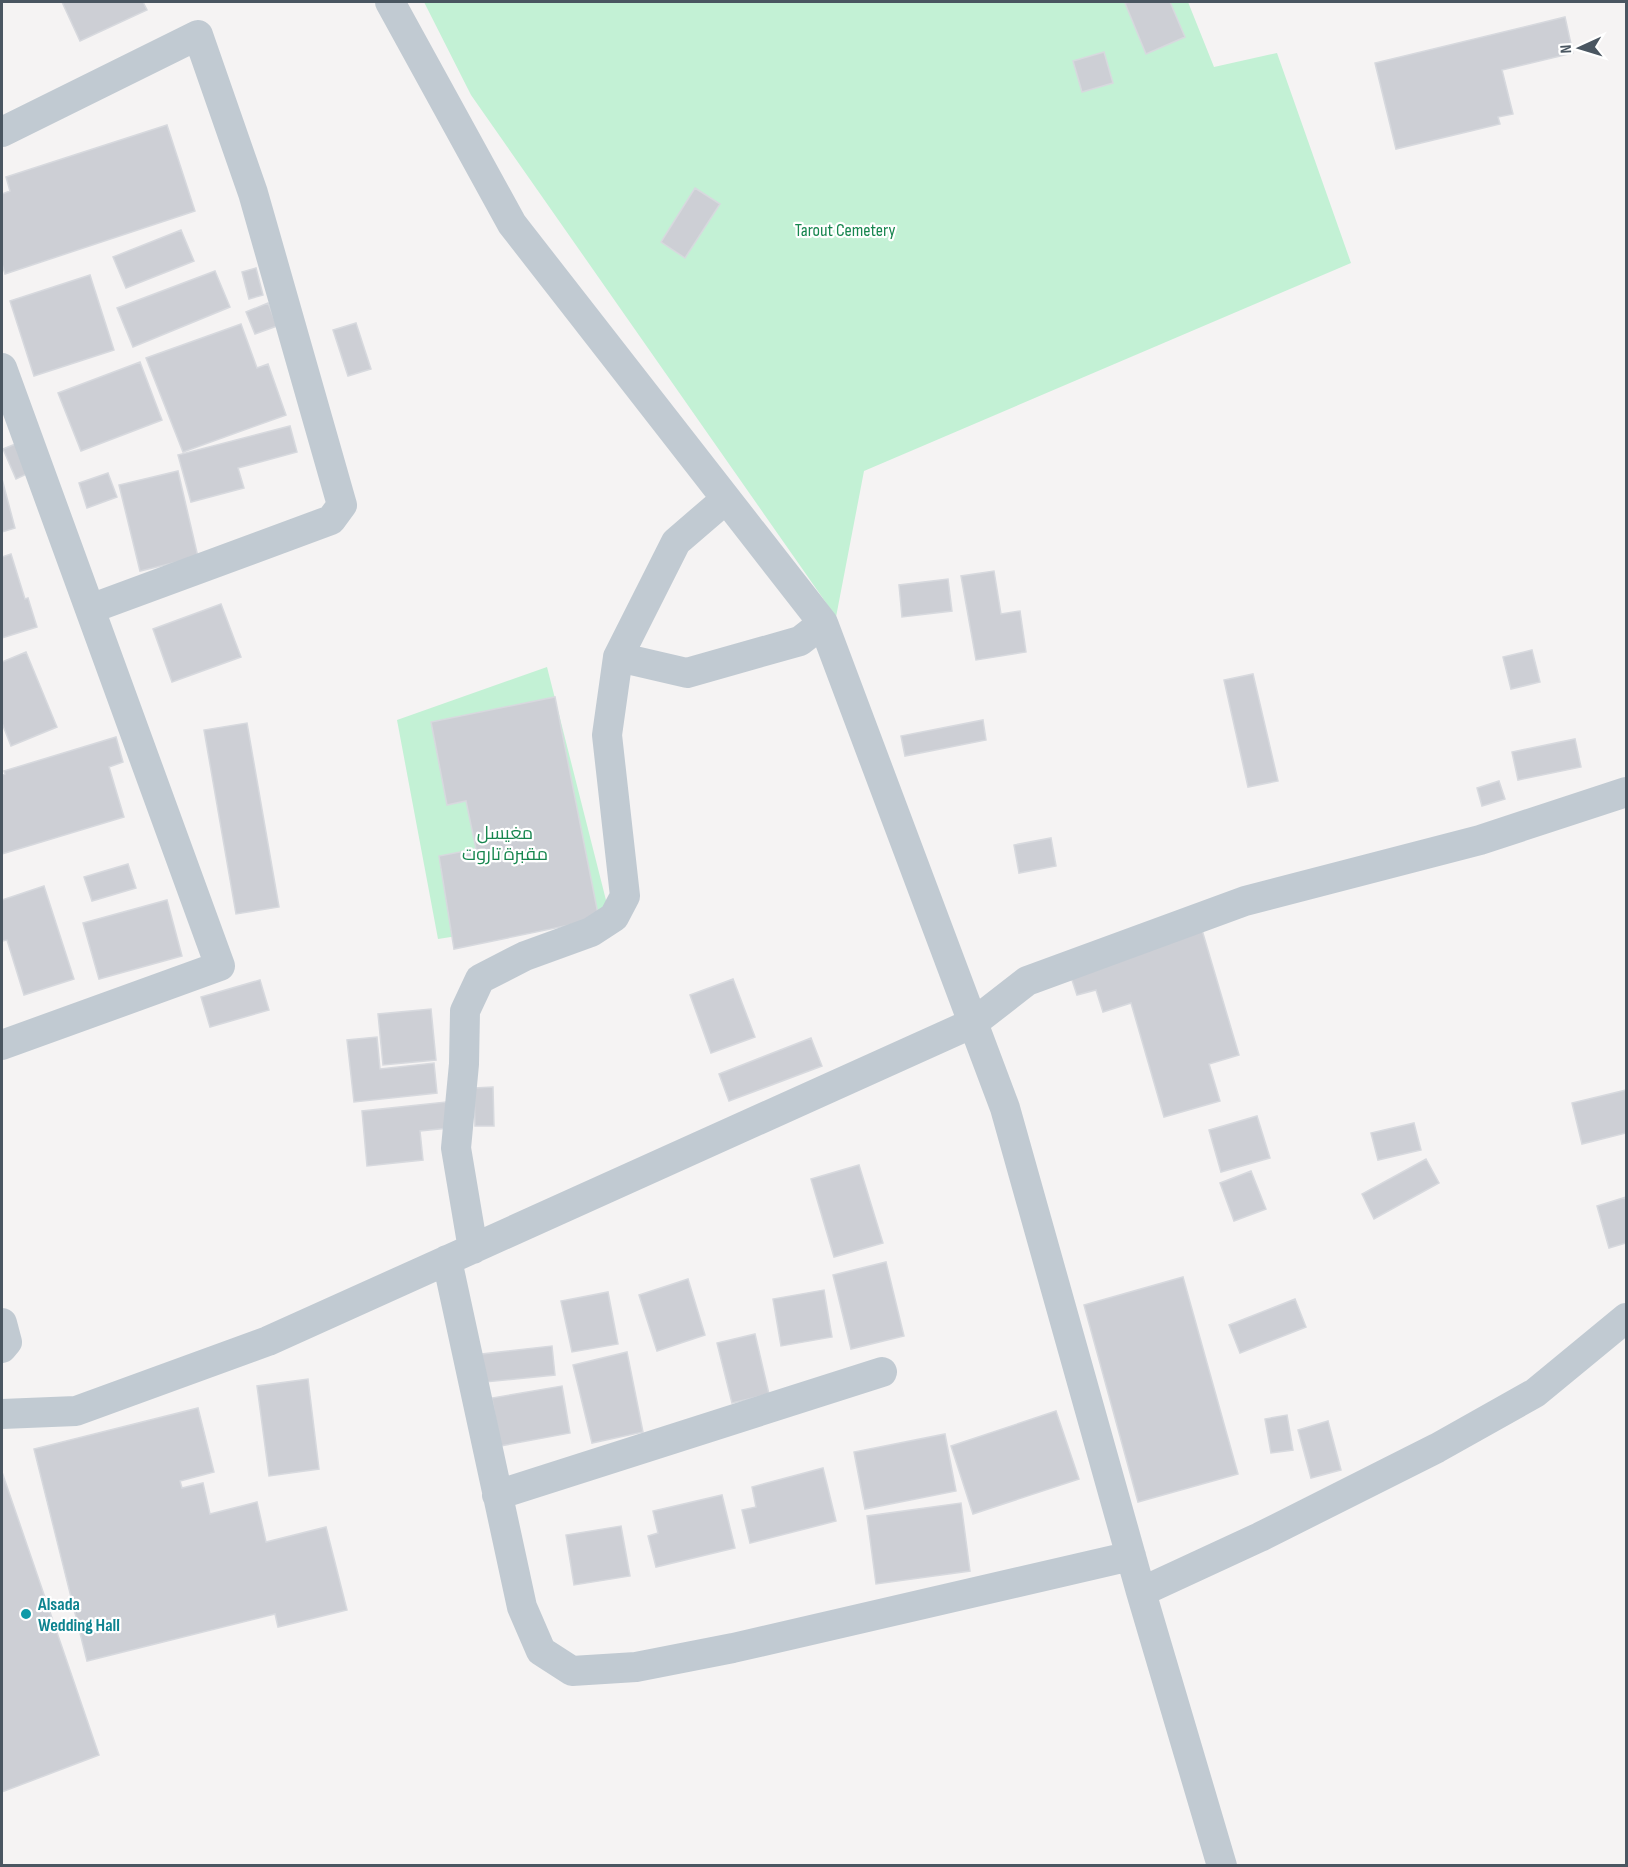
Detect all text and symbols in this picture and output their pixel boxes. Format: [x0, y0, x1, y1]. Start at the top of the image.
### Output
north arrow [1550, 18, 1610, 78]
text: N [1557, 44, 1576, 54]
park label: Tarout Cemetery [795, 220, 895, 241]
park label: مغيسل مقبرة تاروت [462, 823, 548, 865]
place label: Alsada Wedding Hall [37, 1594, 120, 1636]
marker: Alsada Wedding Hall [19, 1607, 33, 1621]

